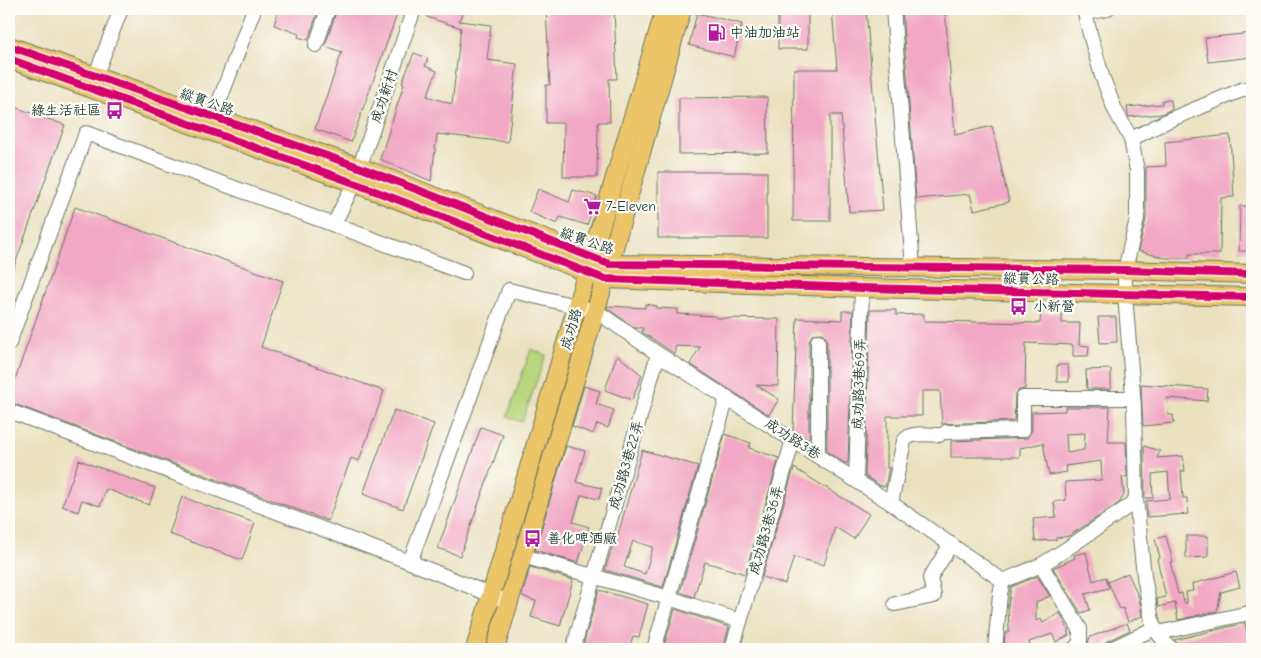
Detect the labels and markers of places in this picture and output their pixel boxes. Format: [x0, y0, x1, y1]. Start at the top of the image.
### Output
fuel station icon: 中油加油站 [706, 22, 726, 42]
place label: 中油加油站 [730, 24, 800, 41]
bus stop icon: 綠生活社區 [105, 100, 125, 120]
place label: 綠生活社區 [31, 102, 101, 119]
supermarket icon: 7-Eleven [582, 196, 602, 216]
place label: 7-Eleven [606, 198, 656, 215]
bus stop icon: 小新營 [1009, 296, 1029, 316]
place label: 小新營 [1033, 298, 1075, 315]
bus stop icon: 善化啤酒廠 [523, 528, 543, 548]
place label: 善化啤酒廠 [547, 530, 617, 547]

